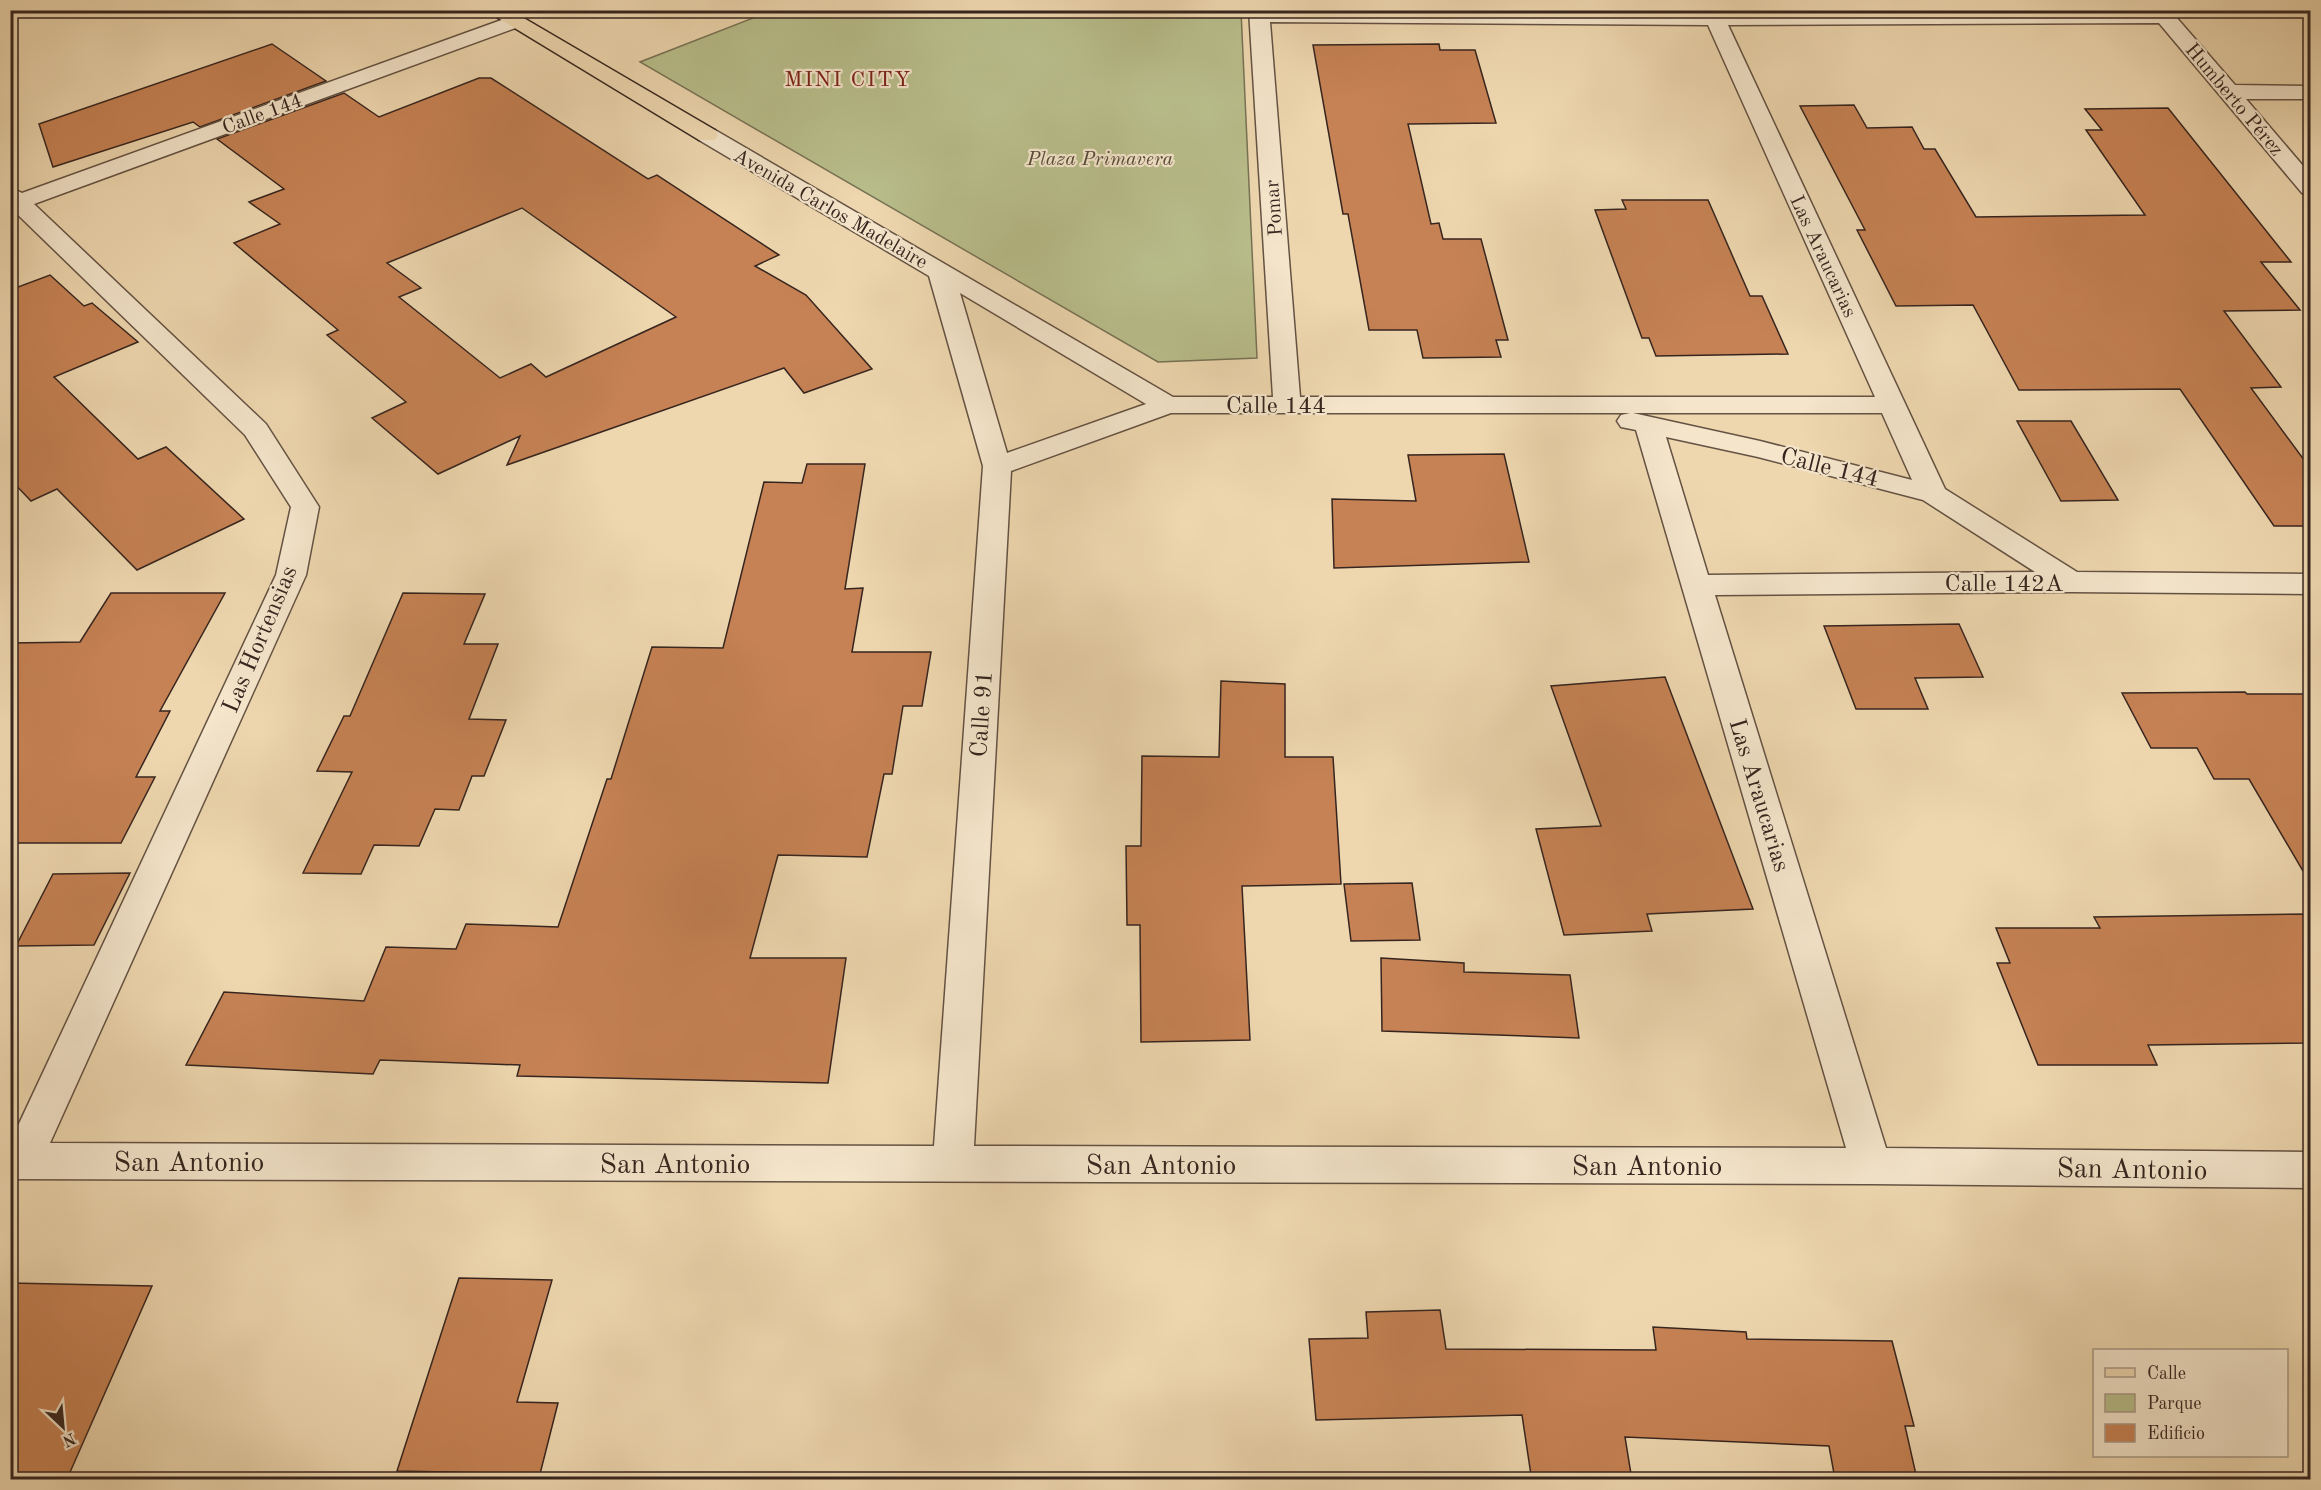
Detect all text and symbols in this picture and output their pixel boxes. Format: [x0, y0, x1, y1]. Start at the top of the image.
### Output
street label: Humberto Pérez [2181, 40, 2286, 161]
district label: MINI CITY [784, 69, 912, 91]
street label: Calle 144 [220, 91, 305, 139]
street label: Avenida Carlos Madelaire [730, 146, 930, 273]
park label: Plaza Primavera [1026, 150, 1173, 170]
street label: Pomar [1263, 179, 1287, 237]
street label: Las Araucarias [1785, 193, 1859, 321]
street label: Calle 144 [1226, 395, 1326, 419]
street label: Calle 144 [1778, 445, 1881, 493]
street label: Las Hortensias [219, 563, 303, 717]
street label: Calle 142A [1945, 573, 2063, 597]
street label: Calle 91 [968, 670, 998, 758]
street label: Las Araucarias [1723, 716, 1793, 875]
street label: San Antonio [114, 1150, 264, 1178]
street label: San Antonio [600, 1152, 750, 1180]
street label: San Antonio [1086, 1153, 1236, 1181]
street label: San Antonio [1572, 1154, 1722, 1182]
street label: San Antonio [2056, 1156, 2208, 1186]
legend [2093, 1349, 2288, 1457]
text: Calle [2147, 1365, 2186, 1383]
text: Parque [2147, 1395, 2202, 1413]
north arrow [33, 1397, 93, 1457]
text: Edificio [2147, 1425, 2205, 1443]
text: N [59, 1429, 78, 1449]

